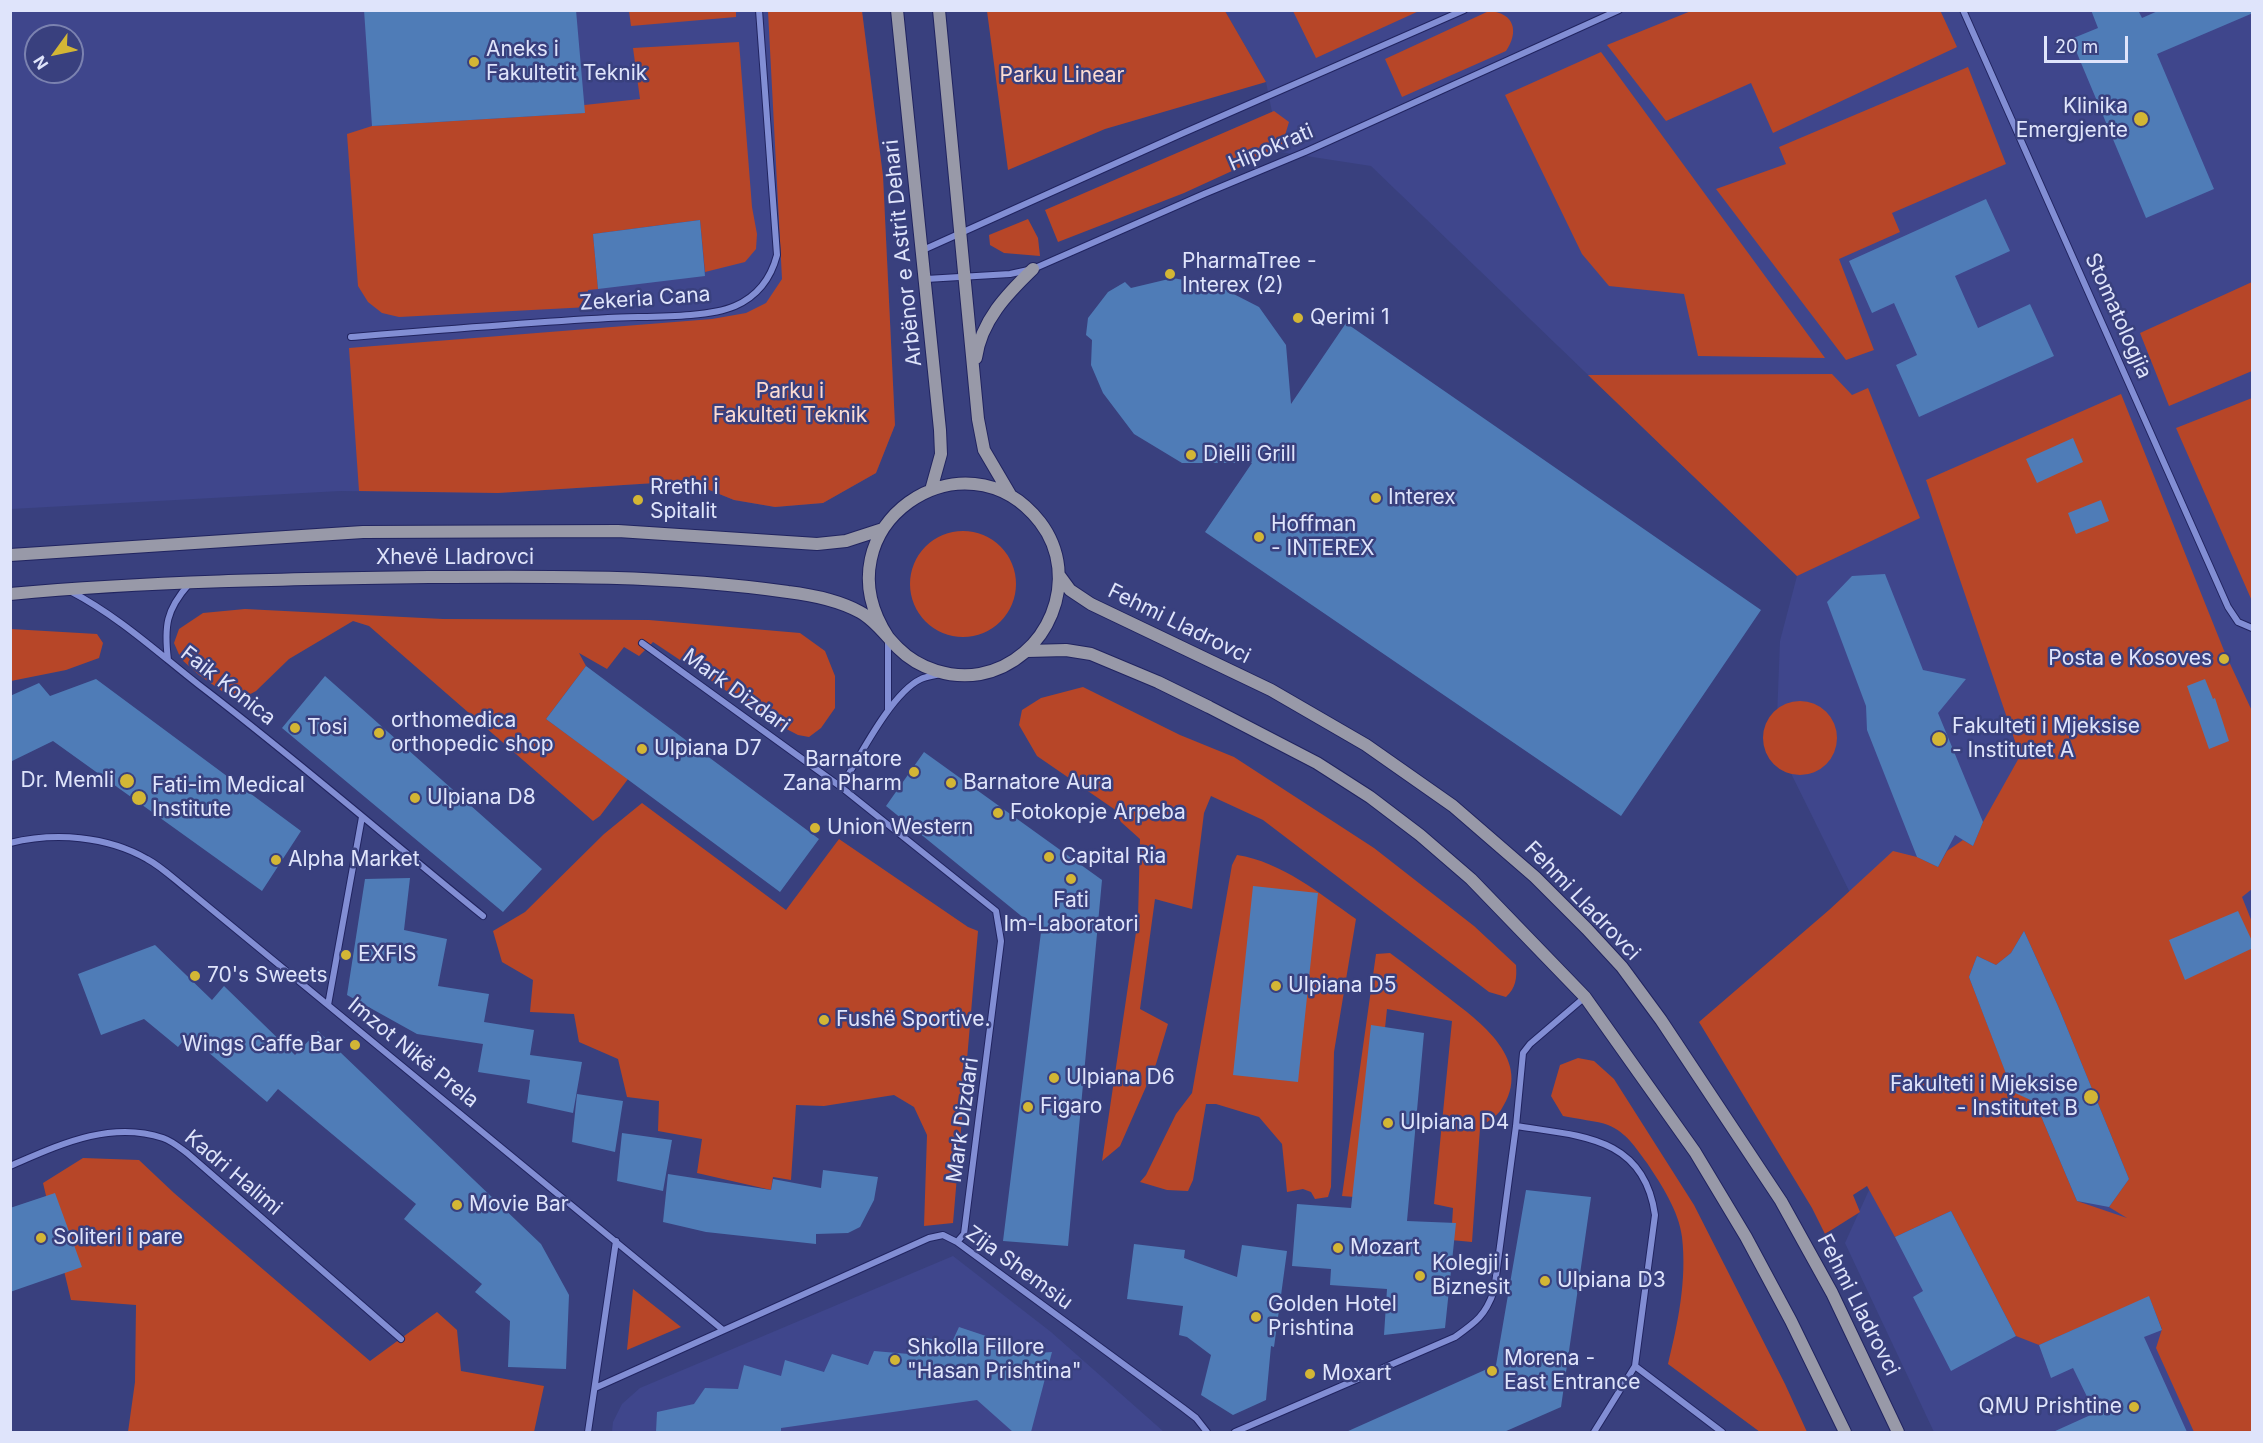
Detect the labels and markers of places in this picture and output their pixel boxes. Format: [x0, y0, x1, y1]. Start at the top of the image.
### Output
place label: Aneks i Fakultetit Teknik [486, 37, 647, 87]
marker: Aneks i Fakultetit Teknik [467, 55, 481, 69]
place label: Klinika Emergjente [2016, 94, 2128, 144]
marker: Klinika Emergjente [2132, 110, 2150, 128]
place label: PharmaTree - Interex (2) [1182, 249, 1317, 299]
marker: PharmaTree - Interex (2) [1163, 267, 1177, 281]
place label: Qerimi 1 [1310, 305, 1390, 331]
marker: Qerimi 1 [1291, 311, 1305, 325]
place label: Dielli Grill [1203, 442, 1296, 468]
marker: Dielli Grill [1184, 448, 1198, 462]
place label: Rrethi i Spitalit [650, 475, 719, 525]
place label: Interex [1388, 485, 1456, 511]
marker: Interex [1369, 491, 1383, 505]
marker: Rrethi i Spitalit [631, 493, 645, 507]
place label: Hoffman - INTEREX [1271, 512, 1375, 562]
marker: Hoffman - INTEREX [1252, 530, 1266, 544]
place label: Posta e Kosoves [2048, 646, 2212, 672]
marker: Posta e Kosoves [2217, 652, 2231, 666]
place label: orthomedica orthopedic shop [391, 708, 554, 758]
place label: Fakulteti i Mjeksise - Institutet A [1952, 714, 2140, 764]
place label: Tosi [307, 715, 348, 741]
marker: Tosi [288, 721, 302, 735]
marker: orthomedica orthopedic shop [372, 726, 386, 740]
marker: Fakulteti i Mjeksise - Institutet A [1930, 730, 1948, 748]
place label: Ulpiana D7 [654, 736, 762, 762]
marker: Ulpiana D7 [635, 742, 649, 756]
place label: Barnatore Zana Pharm [783, 747, 902, 797]
marker: Barnatore Zana Pharm [907, 765, 921, 779]
place label: Dr. Memli [21, 768, 114, 794]
place label: Barnatore Aura [963, 770, 1113, 796]
marker: Dr. Memli [118, 772, 136, 790]
place label: Fati-im Medical Institute [152, 773, 305, 823]
marker: Barnatore Aura [944, 776, 958, 790]
place label: Ulpiana D8 [427, 785, 536, 811]
marker: Fati-im Medical Institute [130, 789, 148, 807]
marker: Ulpiana D8 [408, 791, 422, 805]
place label: Fotokopje Arpeba [1010, 800, 1186, 826]
marker: Fotokopje Arpeba [991, 806, 1005, 820]
place label: Union Western [827, 815, 974, 841]
marker: Union Western [808, 821, 822, 835]
place label: Capital Ria [1061, 844, 1166, 870]
place label: Alpha Market [288, 847, 420, 873]
marker: Capital Ria [1042, 850, 1056, 864]
marker: Alpha Market [269, 853, 283, 867]
marker: Fati Im-Laboratori [1064, 872, 1078, 886]
place label: Fati Im-Laboratori [1003, 888, 1139, 938]
place label: EXFIS [358, 942, 416, 968]
marker: EXFIS [339, 948, 353, 962]
place label: 70's Sweets [207, 963, 328, 989]
marker: 70's Sweets [188, 969, 202, 983]
place label: Ulpiana D5 [1288, 973, 1396, 999]
marker: Ulpiana D5 [1269, 979, 1283, 993]
place label: Fushë Sportive. [836, 1007, 991, 1033]
marker: Fushë Sportive. [817, 1013, 831, 1027]
place label: Wings Caffe Bar [182, 1032, 343, 1058]
marker: Wings Caffe Bar [348, 1038, 362, 1052]
place label: Ulpiana D6 [1066, 1065, 1175, 1091]
marker: Ulpiana D6 [1047, 1071, 1061, 1085]
place label: Fakulteti i Mjeksise - Institutet B [1890, 1072, 2078, 1122]
marker: Fakulteti i Mjeksise - Institutet B [2082, 1088, 2100, 1106]
place label: Figaro [1040, 1094, 1102, 1120]
marker: Figaro [1021, 1100, 1035, 1114]
place label: Ulpiana D4 [1400, 1110, 1509, 1136]
marker: Ulpiana D4 [1381, 1116, 1395, 1130]
place label: Movie Bar [469, 1192, 569, 1218]
marker: Movie Bar [450, 1198, 464, 1212]
place label: Soliteri i pare [53, 1225, 183, 1251]
marker: Soliteri i pare [34, 1231, 48, 1245]
place label: Mozart [1350, 1235, 1420, 1261]
marker: Mozart [1331, 1241, 1345, 1255]
place label: Kolegji i Biznesit [1432, 1251, 1510, 1301]
place label: Ulpiana D3 [1557, 1268, 1666, 1294]
marker: Kolegji i Biznesit [1413, 1269, 1427, 1283]
marker: Ulpiana D3 [1538, 1274, 1552, 1288]
place label: Golden Hotel Prishtina [1268, 1292, 1397, 1342]
marker: Golden Hotel Prishtina [1249, 1310, 1263, 1324]
place label: Shkolla Fillore "Hasan Prishtina" [907, 1335, 1082, 1385]
place label: Morena - East Entrance [1504, 1346, 1641, 1396]
marker: Shkolla Fillore "Hasan Prishtina" [888, 1353, 902, 1367]
place label: Moxart [1322, 1361, 1391, 1387]
marker: Morena - East Entrance [1485, 1364, 1499, 1378]
marker: Moxart [1303, 1367, 1317, 1381]
place label: QMU Prishtine [1979, 1394, 2122, 1420]
marker: QMU Prishtine [2127, 1400, 2141, 1414]

